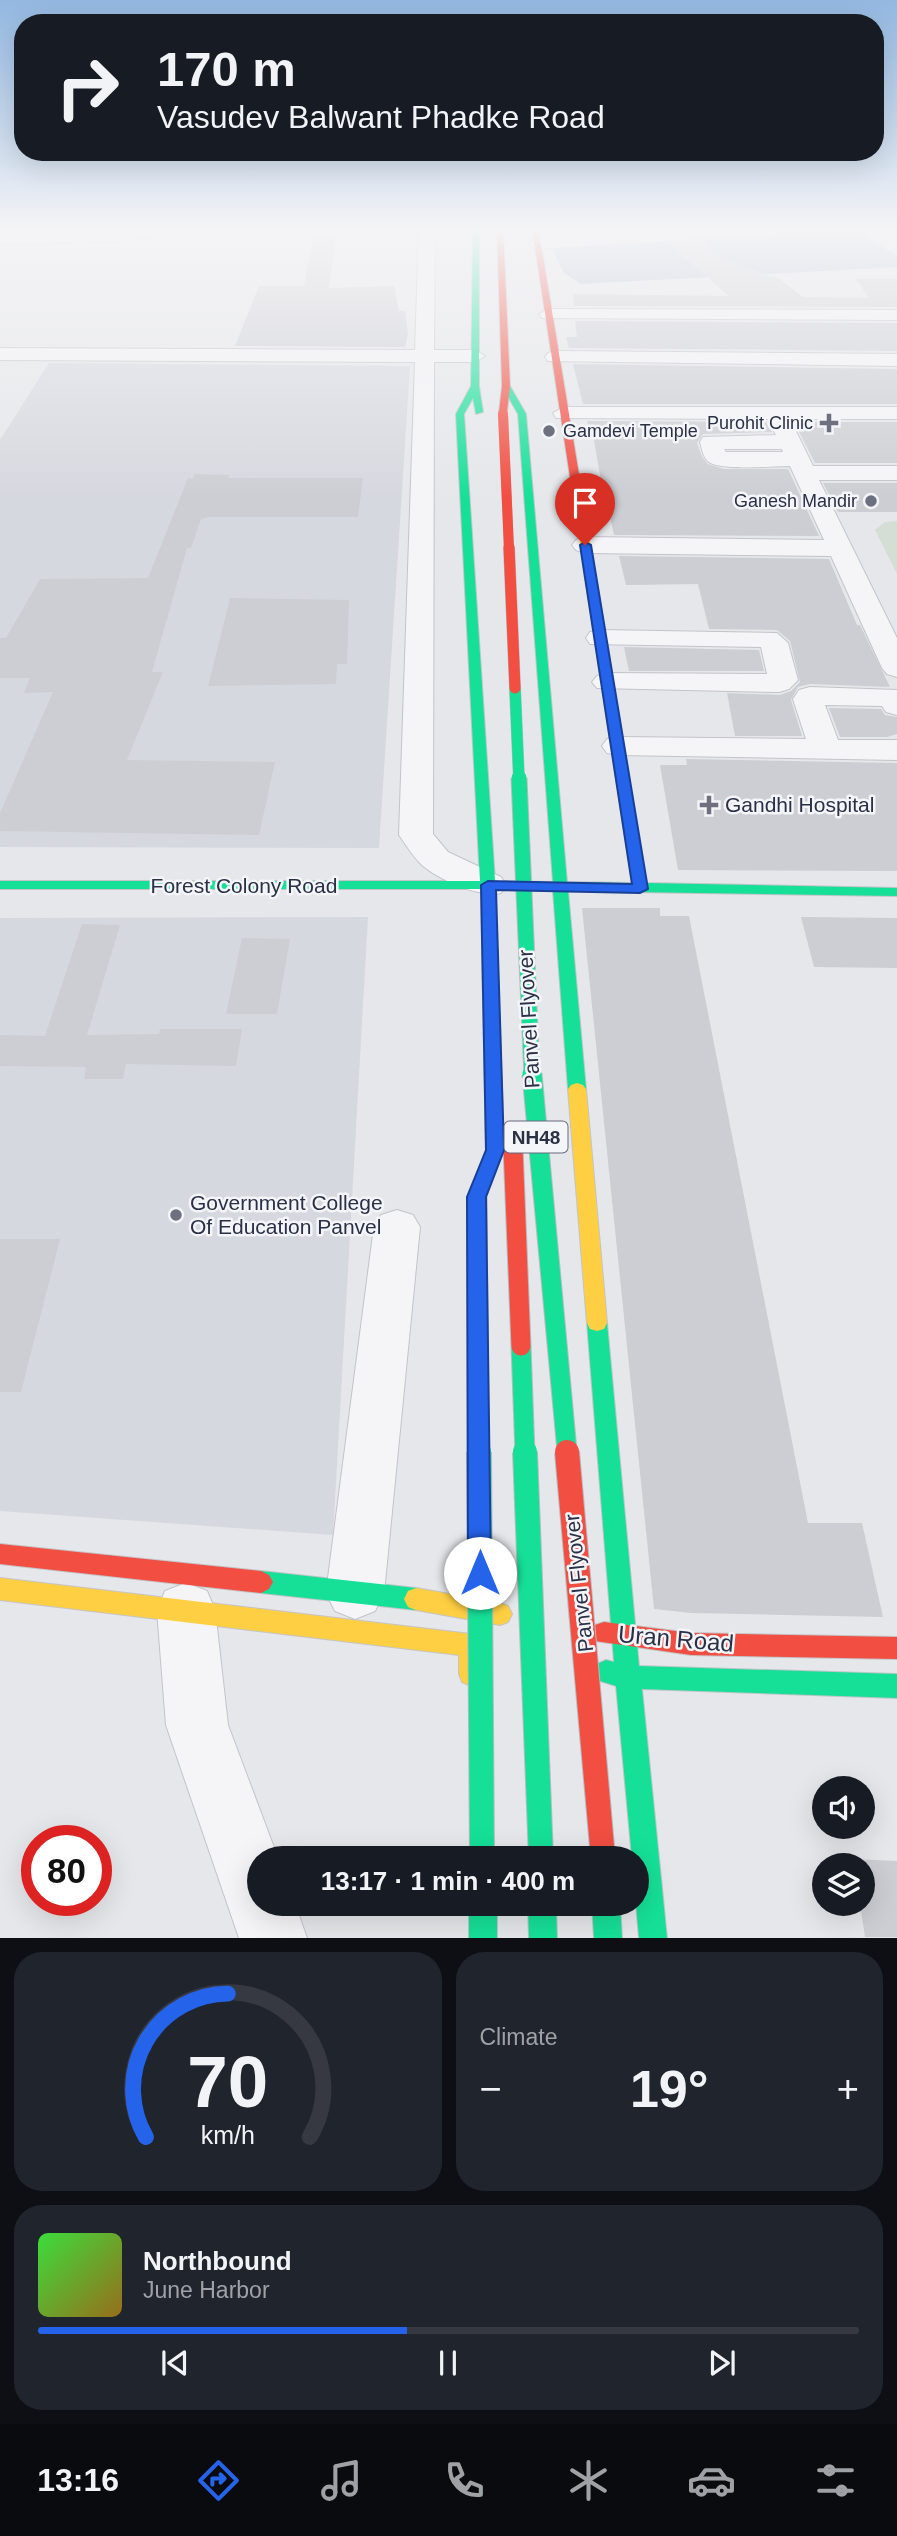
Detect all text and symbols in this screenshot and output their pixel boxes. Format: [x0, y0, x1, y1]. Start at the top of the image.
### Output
icon: right [42, 42, 133, 133]
text: 170 m [157, 42, 296, 96]
text: Vasudev Balwant Phadke Road [157, 99, 605, 135]
place label: Purohit Clinic [707, 413, 813, 433]
marker: Purohit Clinic [819, 413, 839, 433]
place label: Gamdevi Temple [563, 421, 698, 441]
marker: Gamdevi Temple [541, 423, 557, 439]
pin [555, 473, 615, 545]
icon: arrive [566, 484, 604, 522]
place label: Ganesh Mandir [734, 491, 857, 511]
marker: Ganesh Mandir [863, 493, 879, 509]
place label: Gandhi Hospital [725, 793, 874, 816]
marker: Gandhi Hospital [699, 795, 719, 815]
street label: Forest Colony Road [151, 874, 337, 897]
street label: Panvel Flyover [513, 949, 544, 1089]
road number: NH48 [504, 1121, 568, 1152]
place label: Government College Of Education Panvel [190, 1191, 383, 1238]
marker: Government College Of Education Panvel [168, 1207, 184, 1223]
street label: Panvel Flyover [560, 1513, 597, 1653]
position arrow [443, 1536, 517, 1610]
street label: Uran Road [617, 1620, 735, 1657]
map controls [812, 1776, 875, 1916]
button: sound [812, 1776, 875, 1839]
speed limit sign: 80 [21, 1825, 112, 1916]
button: layers [812, 1853, 875, 1916]
text: 13:17 · 1 min · 400 m [321, 1866, 575, 1896]
text: Climate [480, 2024, 557, 2050]
text: 70 [187, 2042, 268, 2123]
text: 19° [630, 2060, 709, 2118]
text: − [480, 2068, 502, 2110]
text: + [837, 2068, 859, 2110]
text: km/h [201, 2121, 255, 2149]
text: Northbound [143, 2246, 292, 2276]
text: June Harbor [143, 2277, 270, 2303]
icon: previous [156, 2344, 194, 2382]
icon: pause [429, 2344, 467, 2382]
icon: next [703, 2344, 741, 2382]
icon: directions [194, 2456, 243, 2505]
icon: music [317, 2456, 366, 2505]
icon: phone [440, 2456, 489, 2505]
icon: climate [564, 2456, 613, 2505]
icon: car [687, 2456, 736, 2505]
icon: filters [811, 2456, 860, 2505]
text: 13:16 [37, 2462, 119, 2498]

